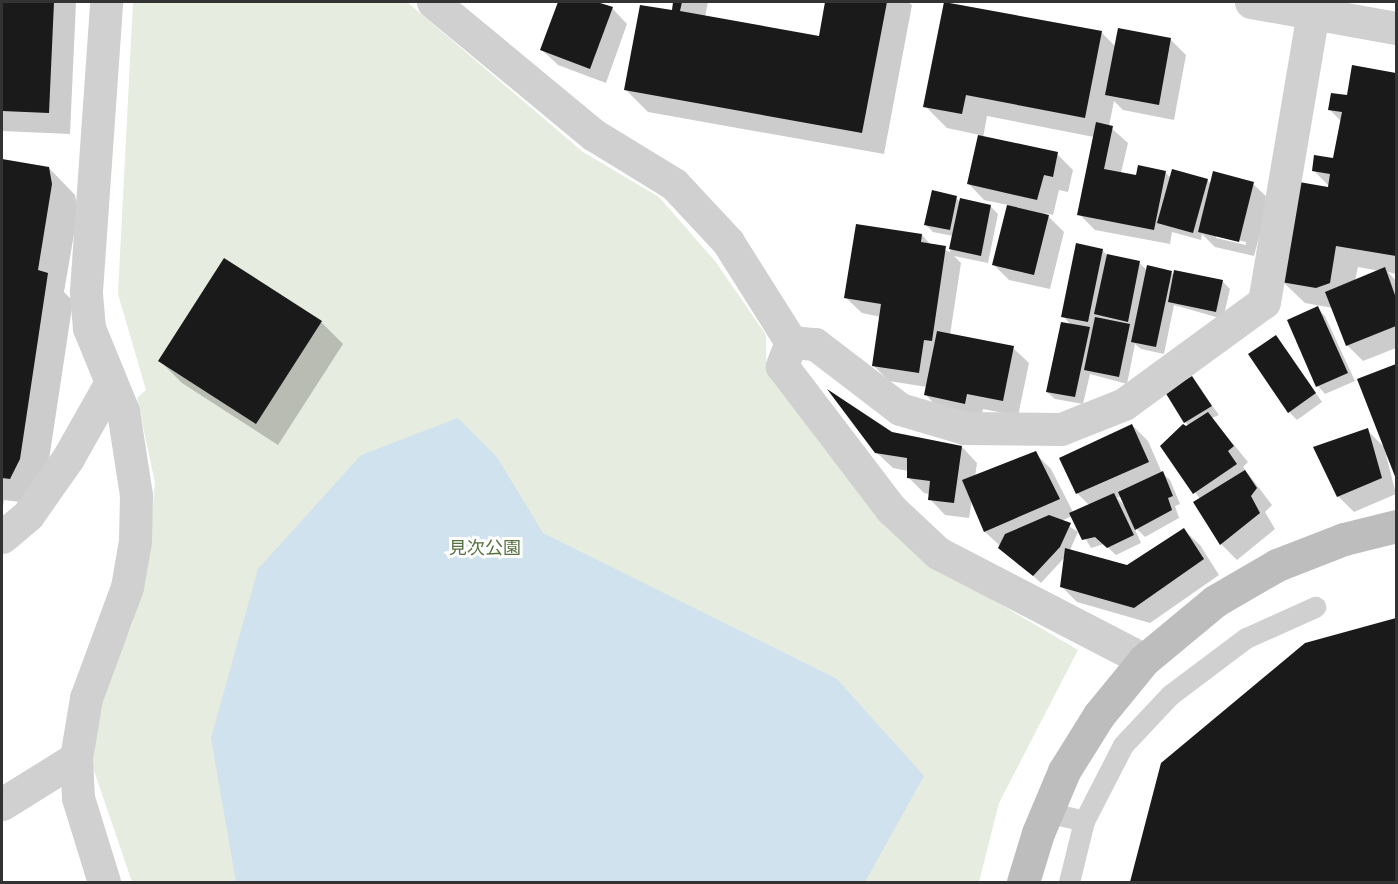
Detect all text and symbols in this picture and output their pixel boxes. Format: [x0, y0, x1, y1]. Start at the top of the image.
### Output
park label: 見次公園 [449, 537, 521, 559]

